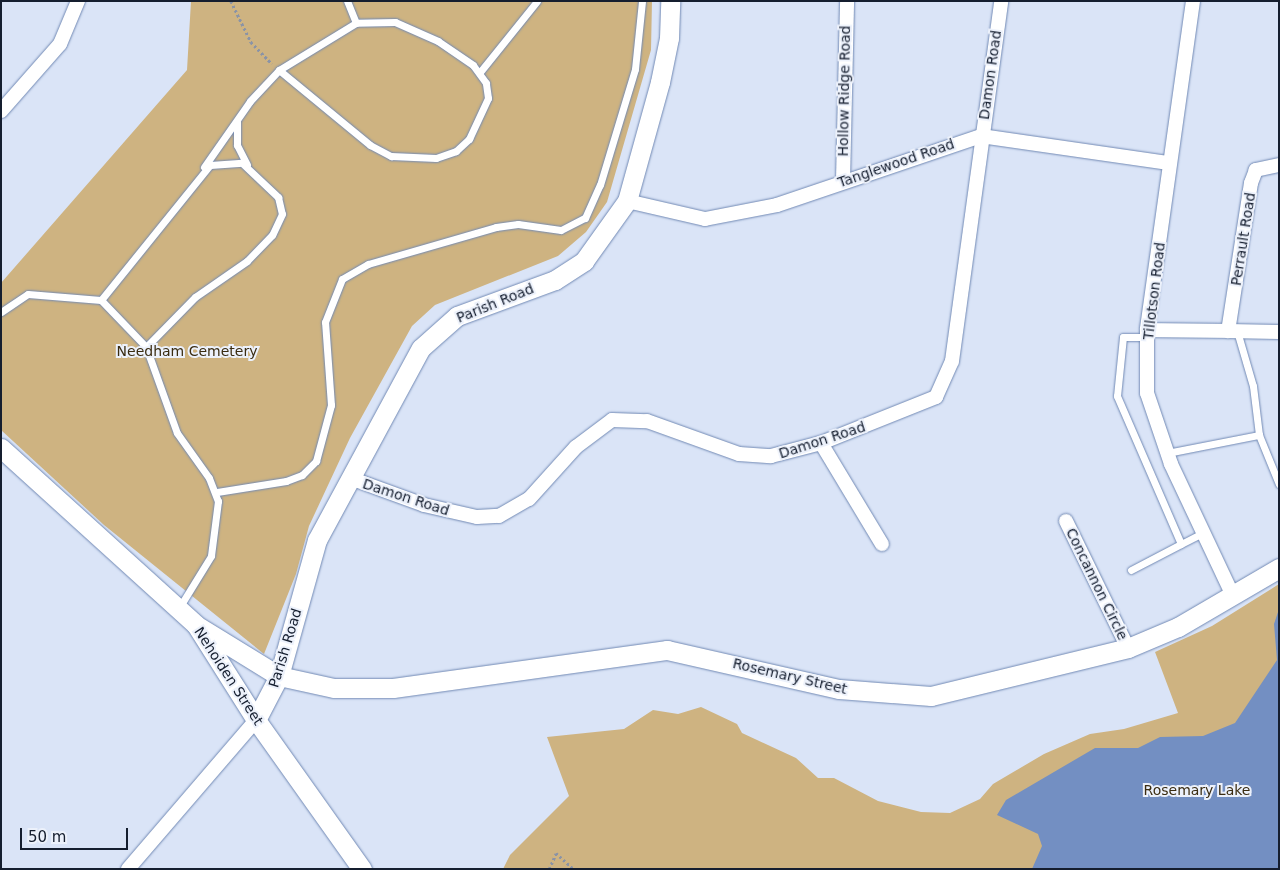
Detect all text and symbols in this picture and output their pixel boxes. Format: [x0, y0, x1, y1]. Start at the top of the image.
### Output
street label: Hollow Ridge Road [834, 25, 854, 157]
street label: Damon Road [975, 29, 1005, 121]
street label: Tanglewood Road [836, 135, 956, 191]
street label: Perrault Road [1227, 191, 1259, 287]
street label: Tillotson Road [1140, 241, 1168, 341]
street label: Parish Road [454, 280, 536, 326]
park label: Needham Cemetery [117, 343, 257, 359]
street label: Damon Road [777, 418, 867, 462]
street label: Damon Road [361, 475, 451, 519]
street label: Concannon Circle [1063, 525, 1131, 643]
street label: Parish Road [265, 606, 305, 690]
street label: Nehoiden Street [191, 624, 267, 728]
street label: Rosemary Street [731, 655, 849, 697]
park label: Rosemary Lake [1144, 782, 1250, 798]
scale bar [22, 818, 130, 850]
text: 50 m [28, 828, 66, 846]

